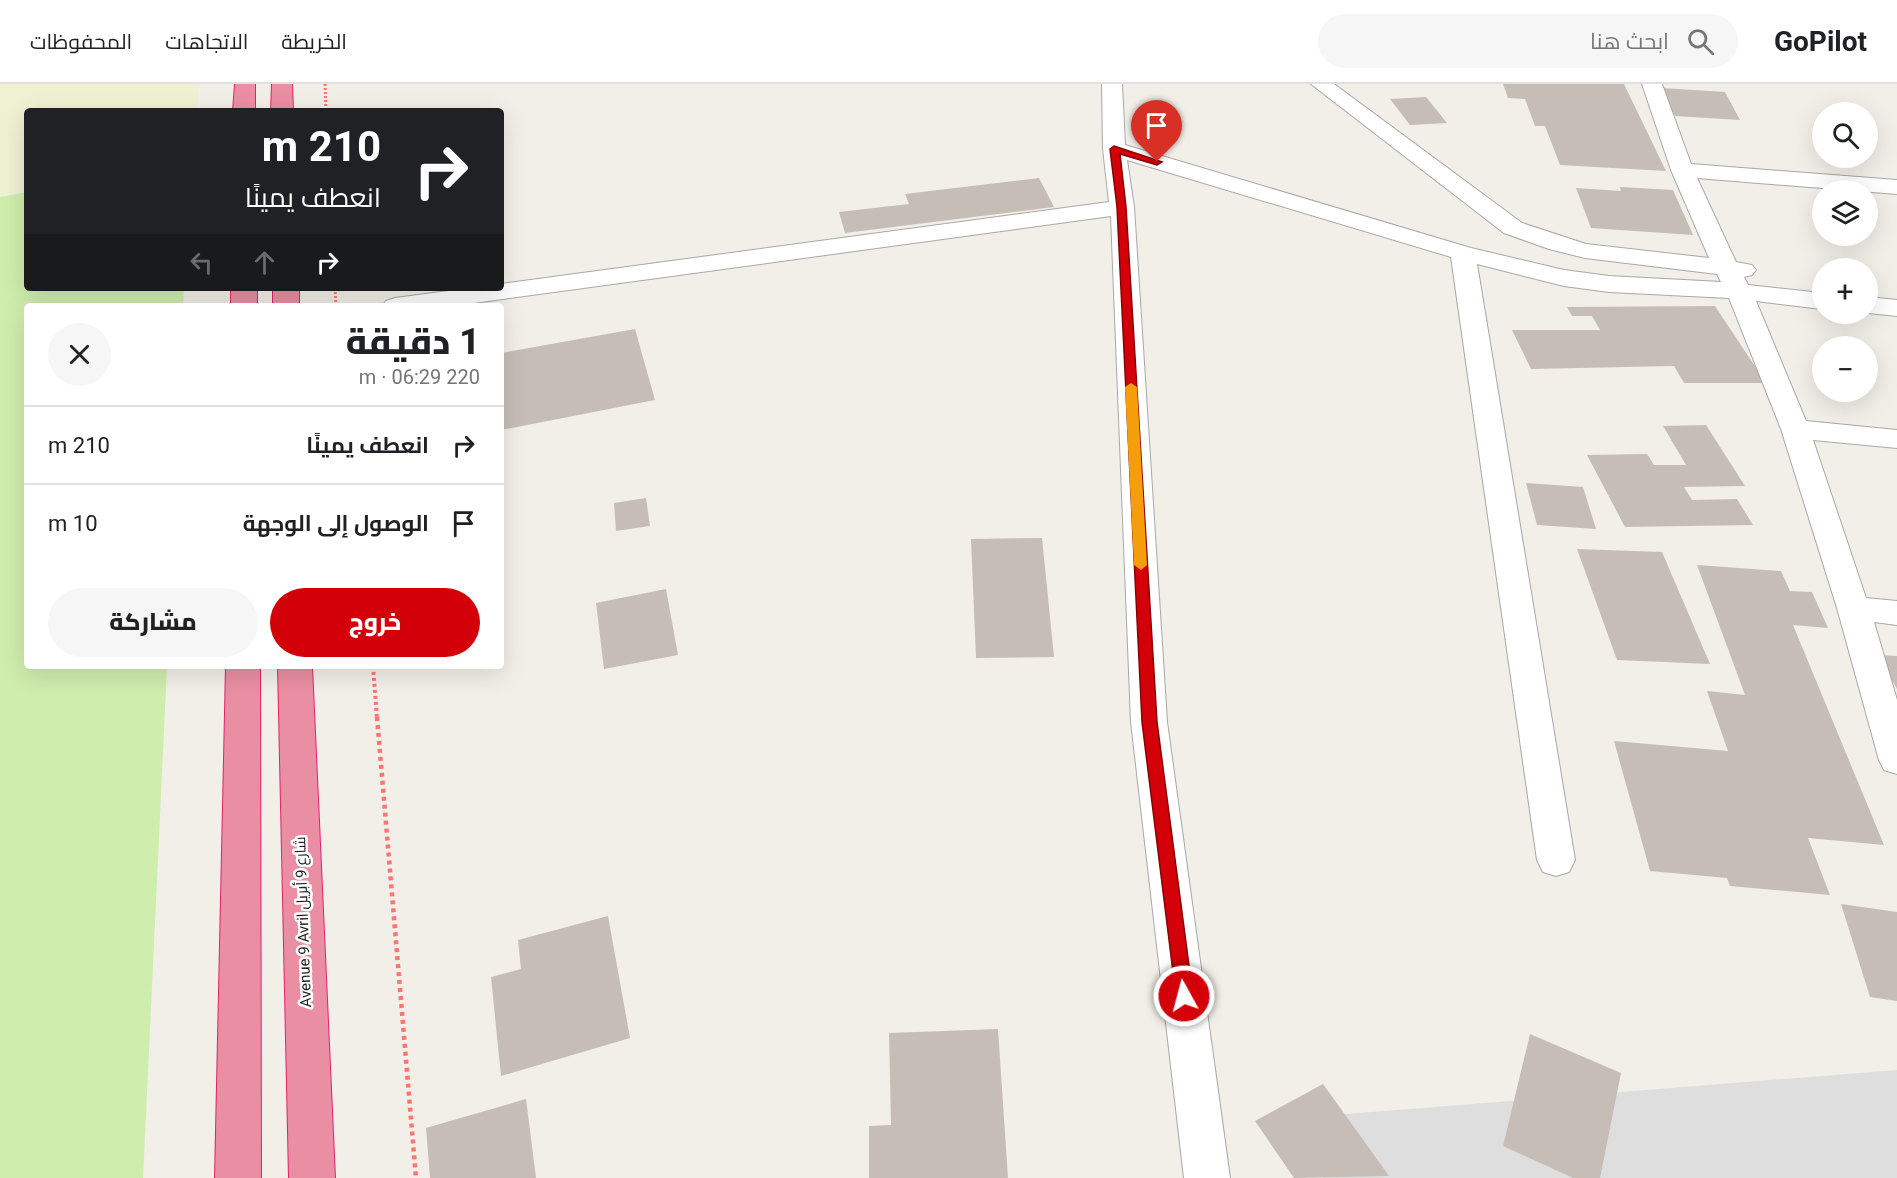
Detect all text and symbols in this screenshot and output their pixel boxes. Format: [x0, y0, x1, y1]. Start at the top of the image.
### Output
search box [1318, 14, 1738, 68]
icon: search [1684, 25, 1717, 58]
text: GoPilot [1774, 25, 1867, 58]
text: ابحث هنا [1590, 29, 1669, 54]
text: المحفوظات [30, 30, 132, 54]
text: الاتجاهات [165, 30, 248, 54]
text: الخريطة [281, 30, 347, 54]
pin [1131, 100, 1182, 162]
map controls [1812, 102, 1878, 402]
button: search [1812, 102, 1878, 168]
icon: arrive [1140, 109, 1173, 142]
text: 210 m [262, 122, 381, 171]
icon: right [402, 132, 480, 210]
button: layers [1812, 180, 1878, 246]
text: انعطف يمينًا [245, 182, 381, 214]
icon: left [185, 246, 218, 279]
icon: ahead [248, 246, 281, 279]
icon: right [311, 246, 344, 279]
button: + [1812, 258, 1878, 324]
text: 1 دقيقة [346, 321, 480, 363]
button: close [48, 323, 111, 386]
button: − [1812, 336, 1878, 402]
text: 220 m · 06:29 [359, 365, 480, 389]
icon: right [447, 429, 480, 462]
text: 210 m [48, 433, 110, 458]
text: انعطف يمينًا [306, 433, 429, 458]
icon: arrive [447, 507, 480, 540]
text: 10 m [48, 511, 98, 536]
text: الوصول إلى الوجهة [243, 511, 429, 536]
button: مشاركة [48, 588, 258, 657]
button: خروج [270, 588, 480, 657]
street label: Avenue 9 Avril شارع 9 أبريل [290, 836, 317, 1008]
position arrow [1152, 964, 1216, 1028]

